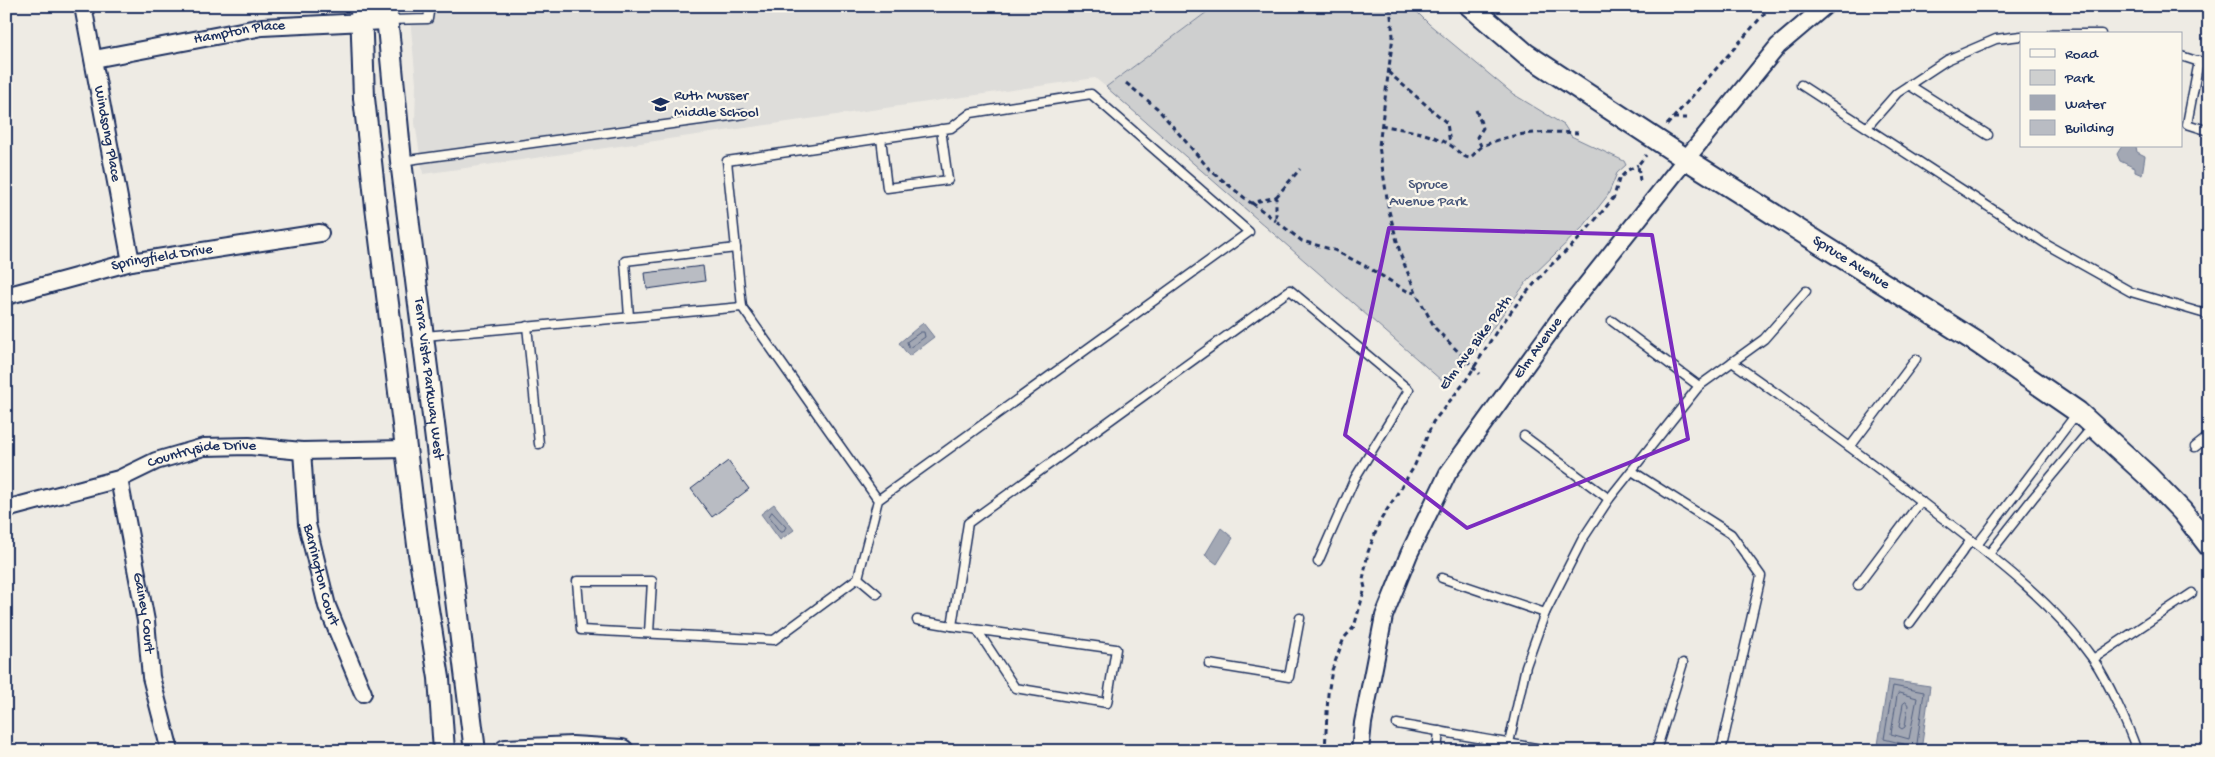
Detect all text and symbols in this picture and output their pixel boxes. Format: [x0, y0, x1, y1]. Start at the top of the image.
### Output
street label: Hampton Place [192, 17, 286, 49]
legend [2020, 32, 2182, 148]
text: Road [2065, 46, 2099, 64]
text: Park [2064, 70, 2095, 88]
street label: Windsong Place [89, 84, 125, 184]
place label: Ruth Musser Middle School [674, 87, 759, 122]
school or university icon: Ruth Musser Middle School [650, 95, 670, 115]
text: Water [2065, 96, 2107, 114]
text: Building [2064, 120, 2114, 138]
park label: Spruce Avenue Park [1389, 176, 1468, 211]
street label: Spruce Avenue [1809, 232, 1893, 294]
street label: Springfield Drive [109, 241, 214, 276]
street label: Elm Ave Bike Path [1435, 292, 1517, 394]
street label: Terra Vista Parkway West [409, 296, 448, 462]
street label: Elm Avenue [1510, 314, 1567, 383]
street label: Countryside Drive [145, 437, 257, 473]
street label: Barrington Court [298, 521, 344, 630]
street label: Gainey Court [128, 571, 158, 656]

